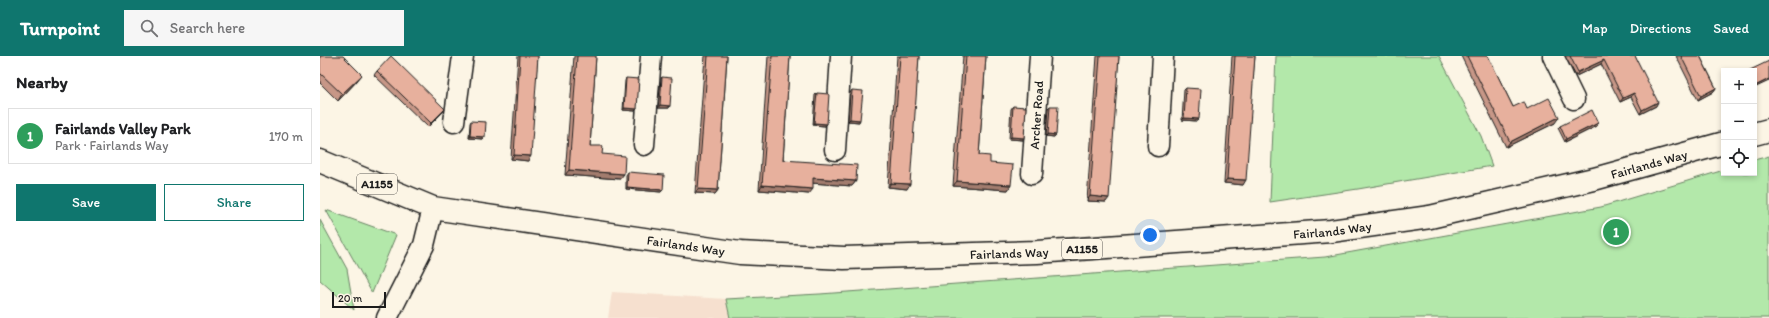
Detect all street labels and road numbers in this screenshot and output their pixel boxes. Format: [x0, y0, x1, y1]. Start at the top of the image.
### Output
street label: Archer Road [1026, 80, 1046, 150]
street label: Fairlands Way [1609, 146, 1689, 182]
road number: A1155 [357, 174, 397, 194]
street label: Fairlands Way [1293, 218, 1372, 241]
street label: Fairlands Way [646, 232, 726, 258]
road number: A1155 [1062, 239, 1102, 259]
street label: Fairlands Way [969, 244, 1049, 262]

